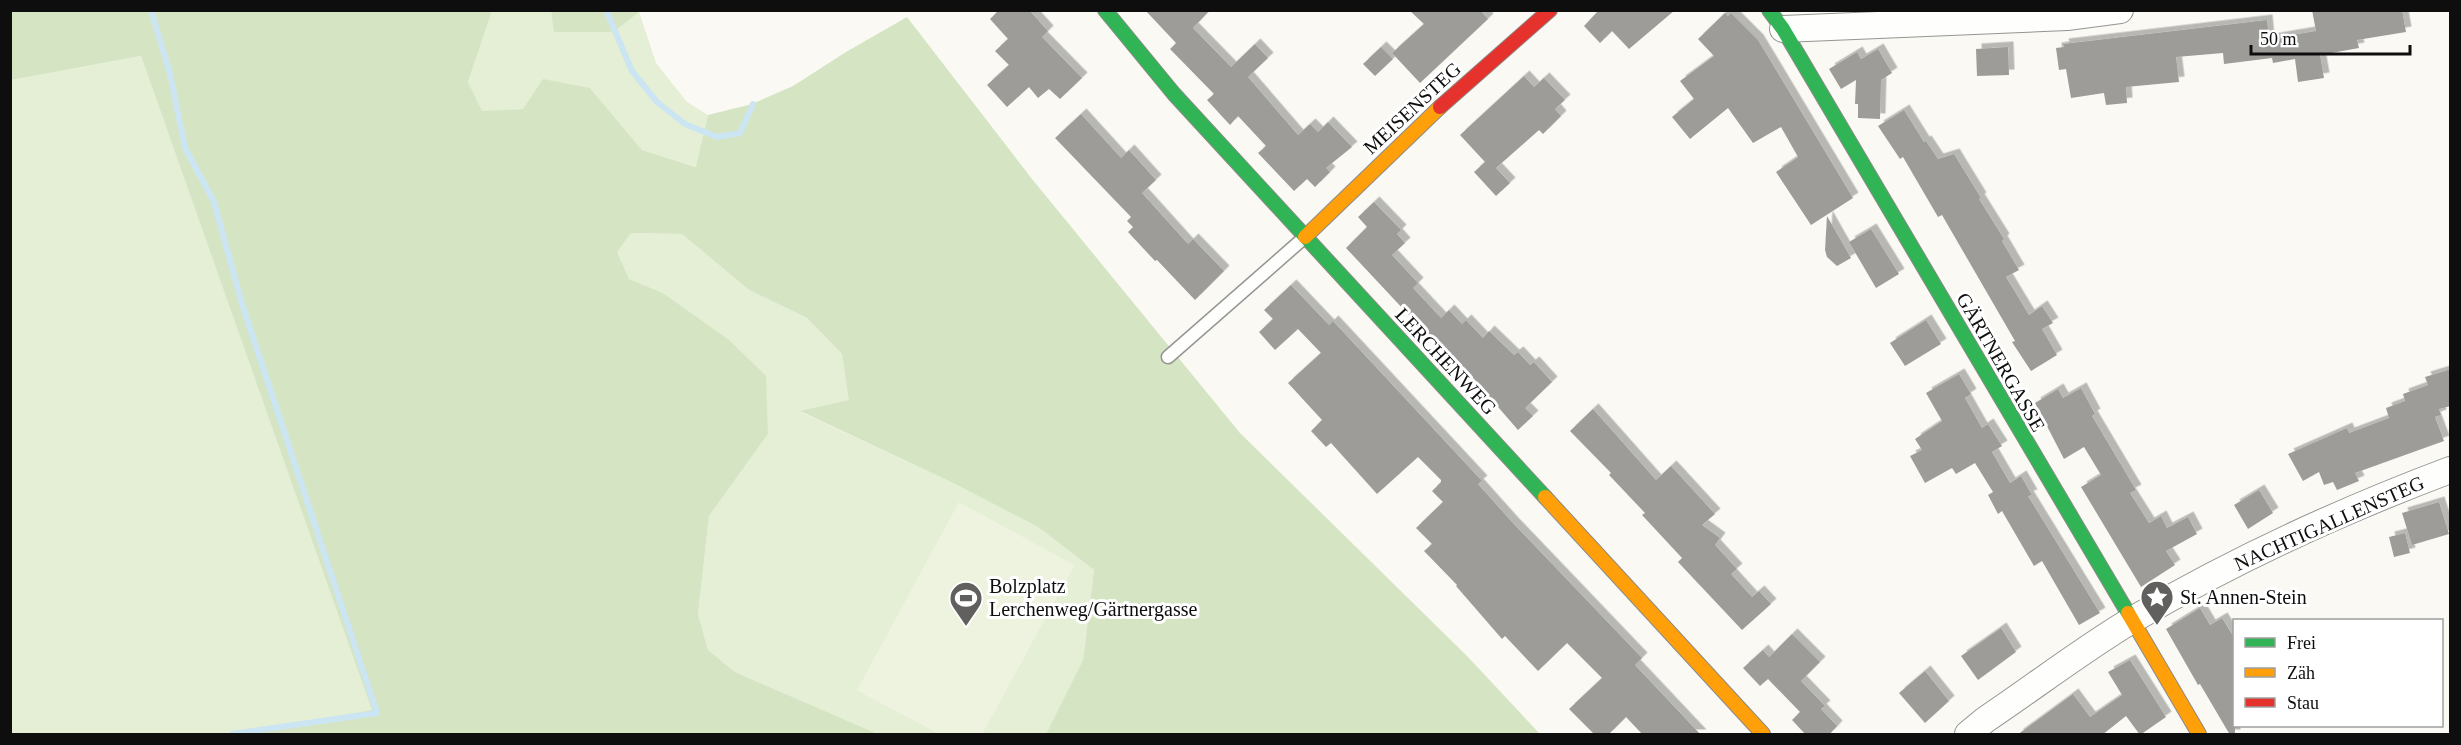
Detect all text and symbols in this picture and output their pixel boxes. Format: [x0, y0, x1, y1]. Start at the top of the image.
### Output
scale bar [2251, 18, 2410, 56]
text: 50 m [2260, 29, 2297, 49]
street label: MEISENSTEG [1359, 58, 1465, 158]
street label: GÄRTNERGASSE [1952, 289, 2050, 435]
street label: LERCHENWEG [1391, 303, 1501, 419]
street label: NACHTIGALLENSTEG [2231, 471, 2427, 575]
place label: Bolzplatz Lerchenweg/Gärtnergasse [989, 575, 1198, 621]
place icon: St. Annen-Stein [2139, 579, 2175, 626]
sports icon: Bolzplatz Lerchenweg/Gärtnergasse [948, 580, 984, 627]
place label: St. Annen-Stein [2180, 586, 2307, 608]
legend [2233, 619, 2443, 727]
text: Frei [2287, 633, 2316, 653]
text: Zäh [2287, 663, 2315, 683]
text: Stau [2287, 693, 2319, 713]

